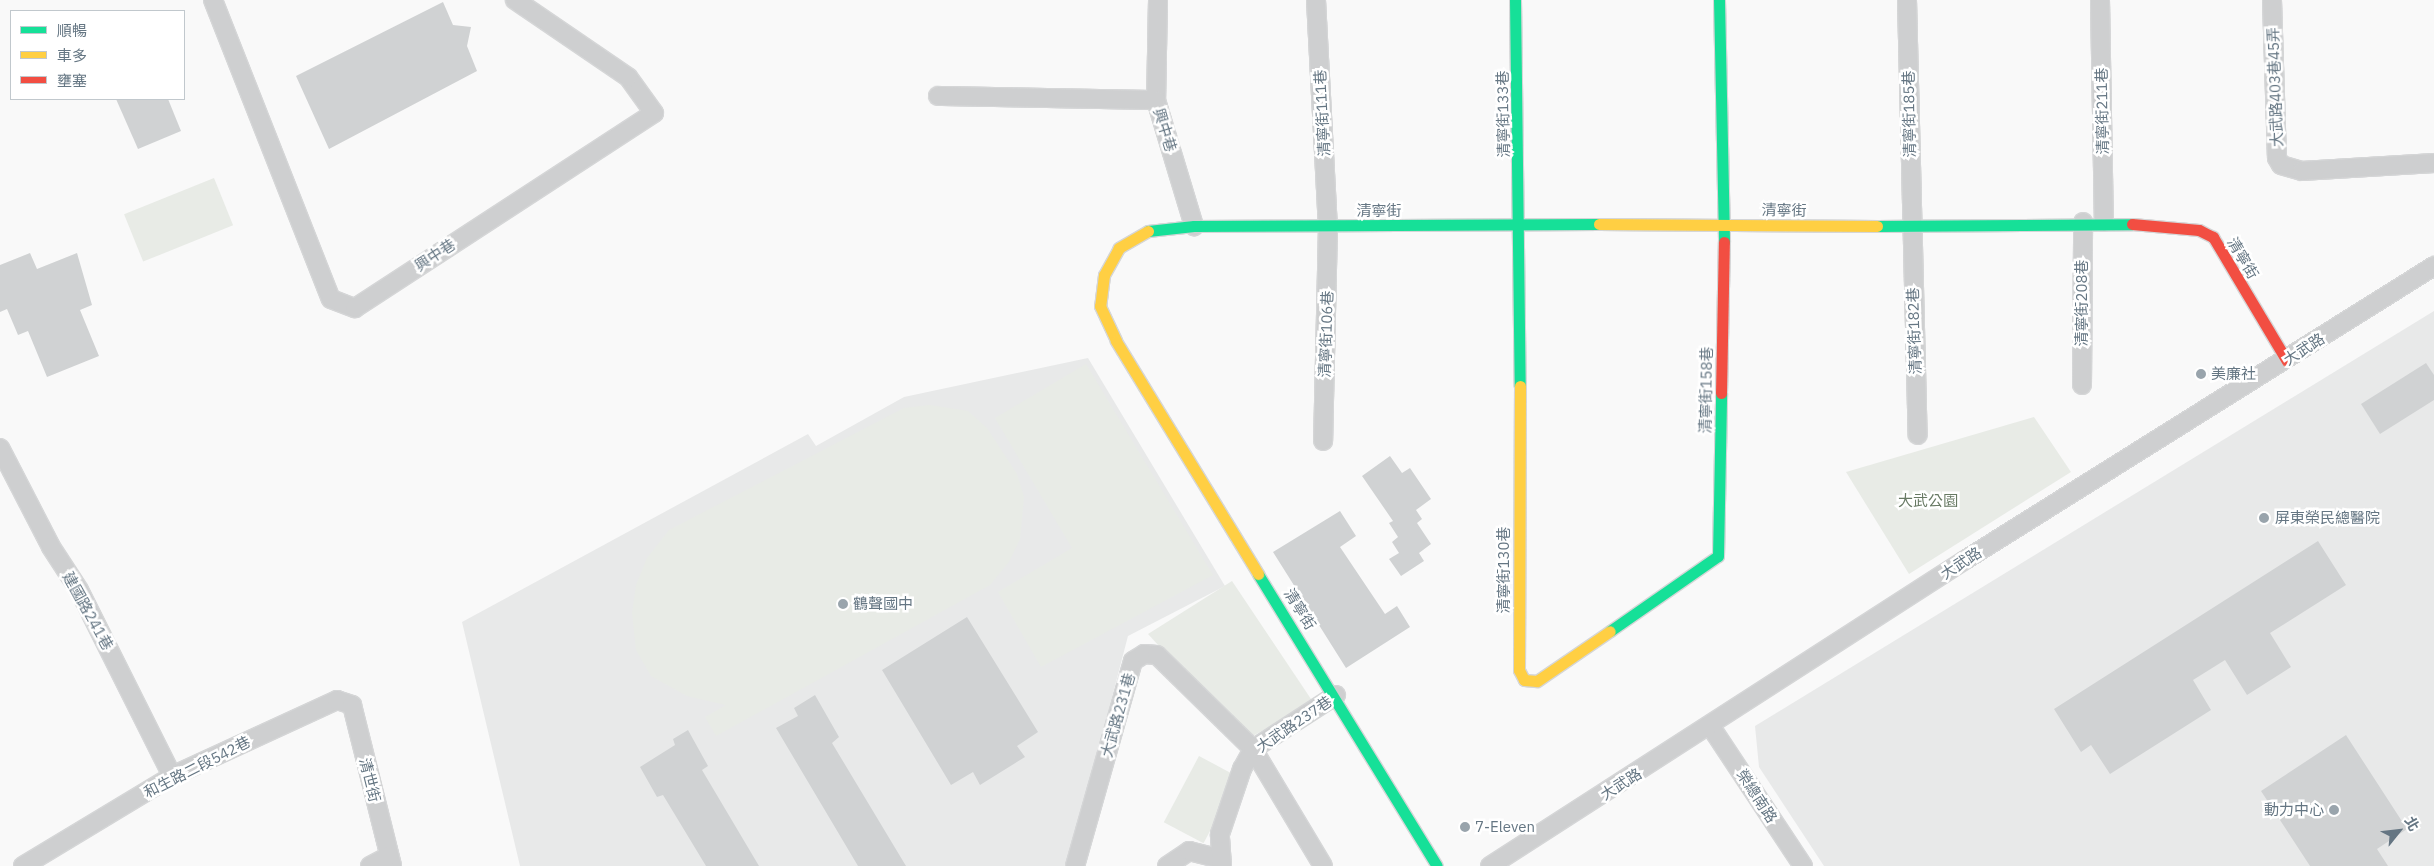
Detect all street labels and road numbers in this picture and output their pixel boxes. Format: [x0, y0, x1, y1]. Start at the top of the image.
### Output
street label: 大武路403巷45弄 [2264, 27, 2286, 147]
street label: 清寧街211巷 [2092, 67, 2112, 155]
street label: 清寧街111巷 [1311, 69, 1333, 157]
street label: 清寧街133巷 [1493, 70, 1513, 158]
street label: 清寧街185巷 [1899, 70, 1919, 158]
street label: 興中巷 [1150, 106, 1180, 154]
street label: 清寧街 [1761, 201, 1807, 219]
street label: 清寧街 [1357, 202, 1401, 220]
street label: 清寧街 [2224, 234, 2262, 282]
street label: 興中巷 [411, 235, 459, 275]
street label: 清寧街208巷 [2073, 260, 2091, 346]
street label: 清寧街182巷 [1903, 287, 1925, 375]
street label: 清寧街106巷 [1315, 290, 1337, 378]
street label: 大武路 [2280, 329, 2328, 369]
street label: 清寧街158巷 [1696, 346, 1716, 434]
street label: 清寧街130巷 [1495, 527, 1513, 613]
street label: 大武路 [1937, 543, 1985, 583]
street label: 建國路241巷 [59, 569, 117, 653]
street label: 清寧街 [1280, 585, 1320, 633]
street label: 大武路231巷 [1097, 671, 1139, 759]
street label: 大武路237巷 [1253, 692, 1335, 756]
street label: 和生路二段542巷 [141, 732, 253, 802]
street label: 清世街 [356, 756, 384, 804]
street label: 大武路 [1597, 764, 1645, 804]
street label: 榮總南路 [1733, 766, 1781, 826]

